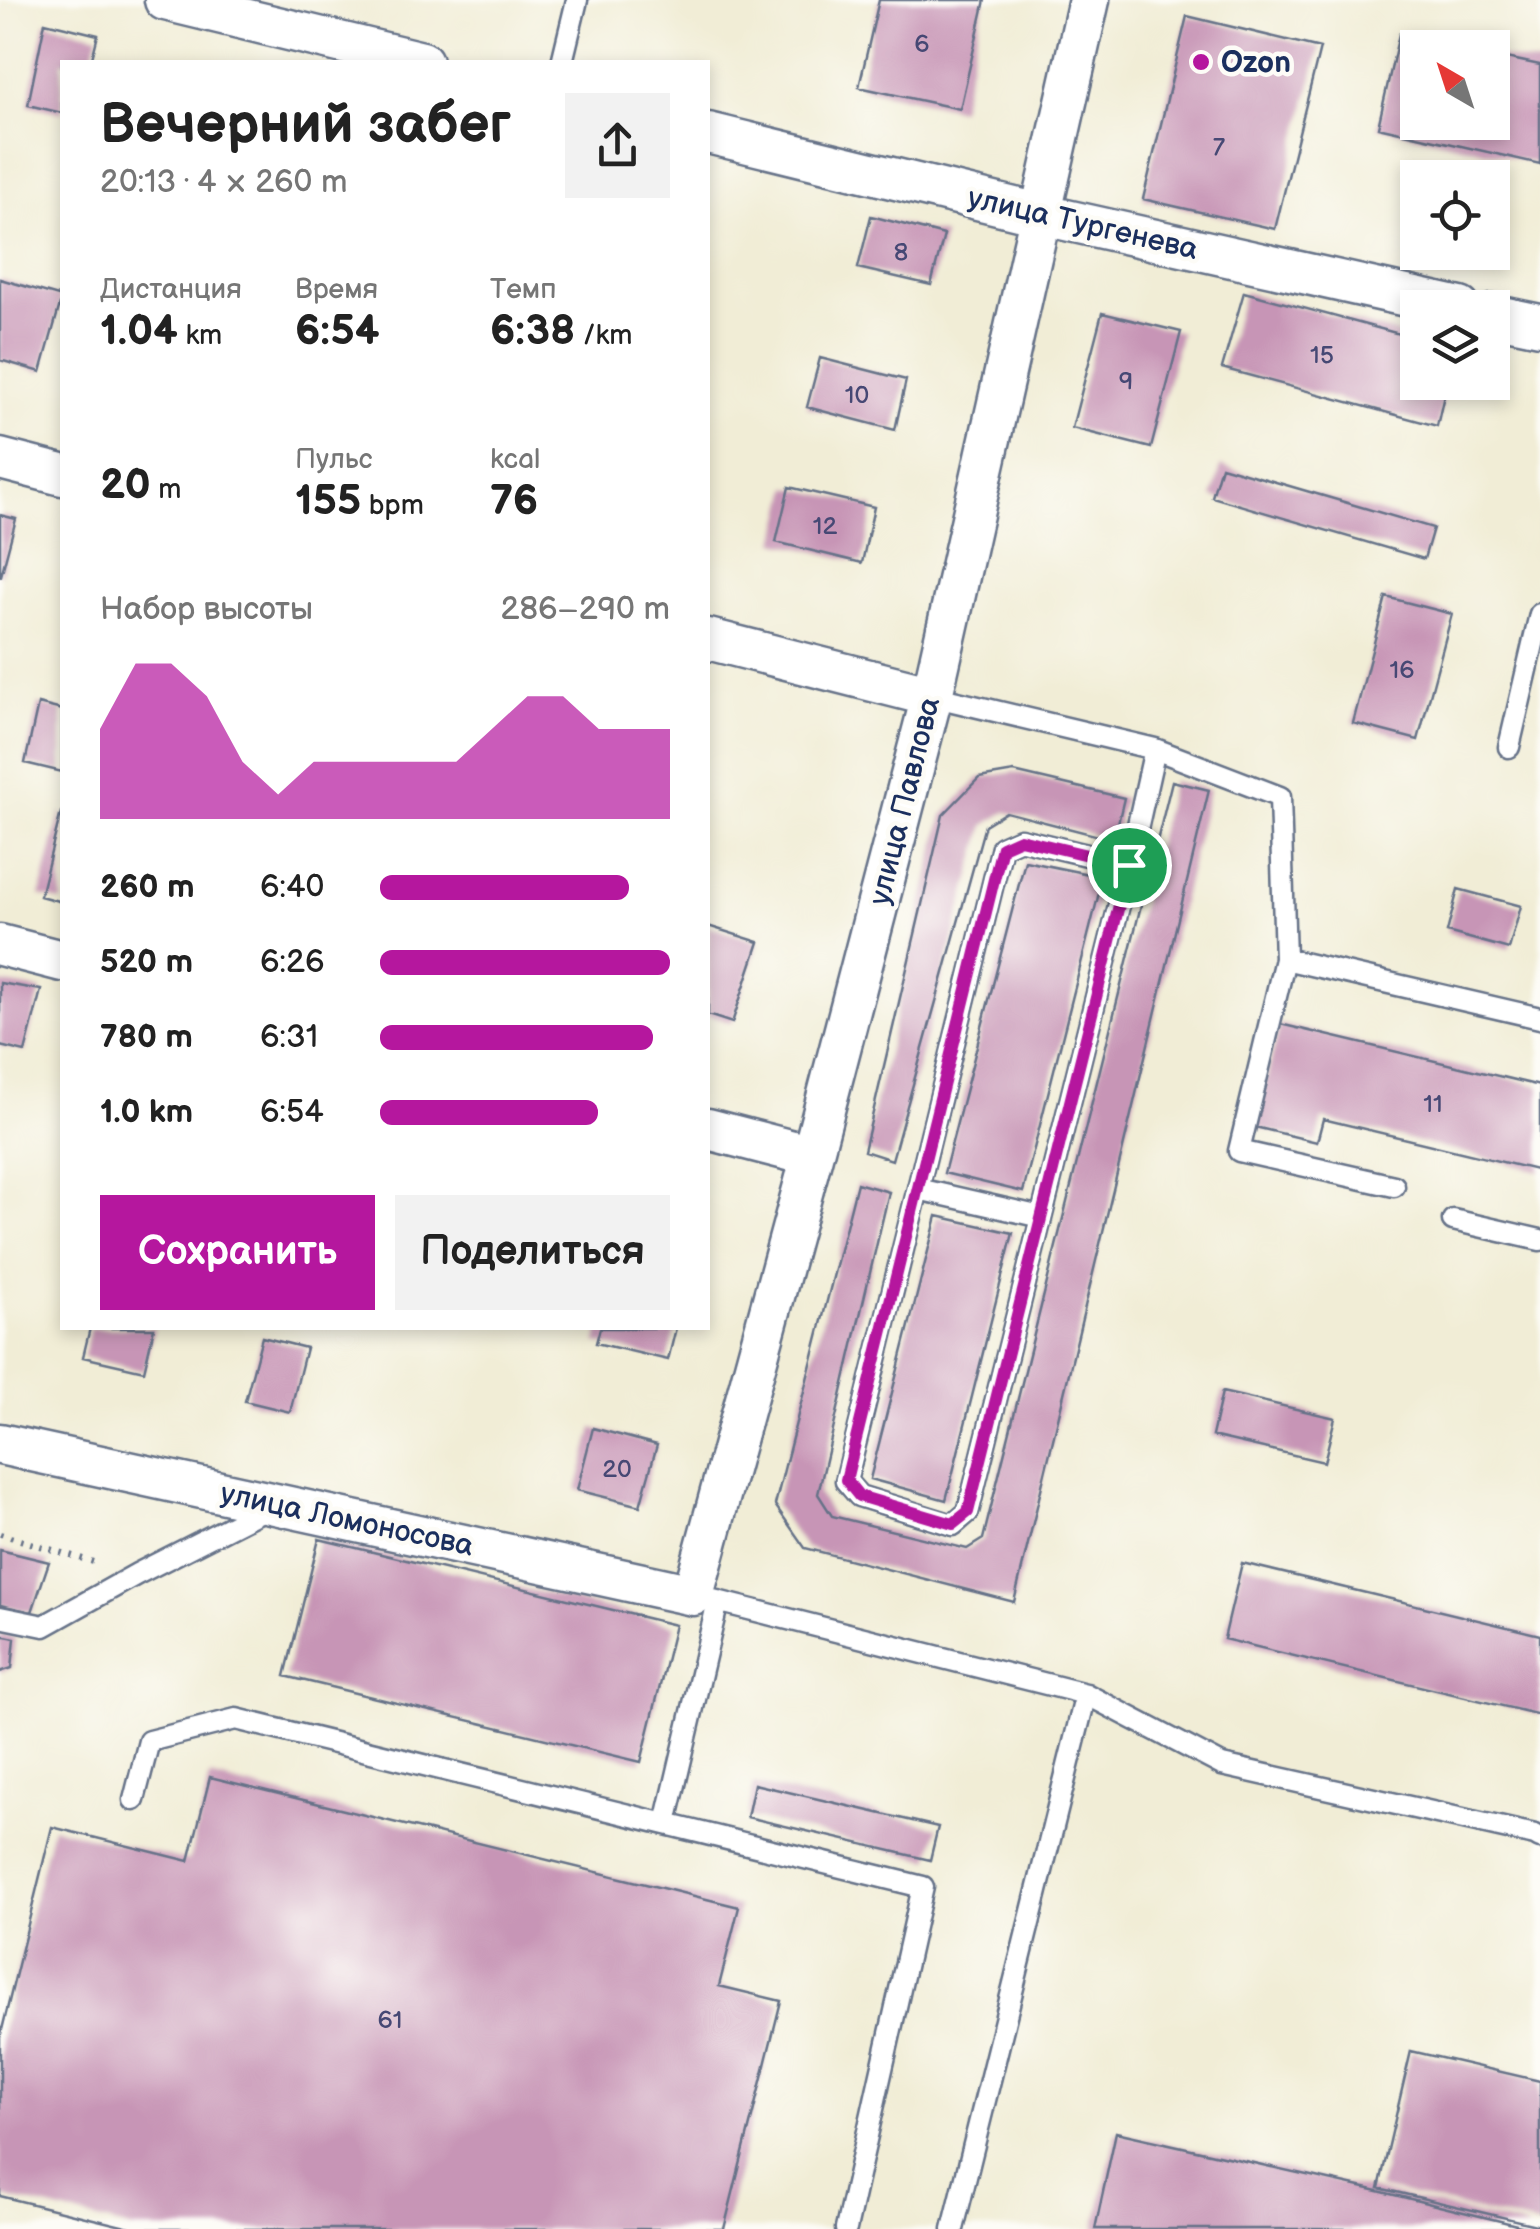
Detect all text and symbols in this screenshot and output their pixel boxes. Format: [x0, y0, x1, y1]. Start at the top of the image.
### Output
house number: 6 [914, 29, 930, 60]
north arrow [1400, 30, 1510, 140]
map controls [1400, 30, 1510, 400]
place label: Ozon [1221, 45, 1291, 81]
marker: Ozon [1190, 51, 1212, 73]
text: Вечерний забег [100, 92, 511, 159]
button: share [565, 93, 670, 198]
house number: 7 [1213, 132, 1226, 163]
button: locate [1400, 160, 1510, 270]
text: 20:13 · 4 × 260 m [100, 163, 348, 202]
street label: улица Тургенева [964, 180, 1201, 268]
house number: 8 [894, 237, 908, 268]
text: Дистанция [100, 273, 242, 306]
text: Время [295, 273, 378, 306]
text: Темп [490, 273, 557, 306]
button: layers [1400, 290, 1510, 400]
text: 1.04 [100, 306, 178, 357]
text: 6:54 [295, 306, 380, 357]
text: 6:38 [490, 306, 575, 357]
text: km [178, 319, 222, 352]
text: /km [575, 319, 632, 352]
house number: 15 [1310, 340, 1334, 371]
house number: 9 [1119, 366, 1133, 397]
house number: 10 [845, 380, 869, 411]
text: Пульс [295, 443, 372, 476]
text: kcal [490, 443, 540, 476]
text: 20 [100, 460, 151, 511]
text: m [151, 473, 181, 506]
text: 155 [295, 476, 361, 527]
text: 76 [490, 476, 538, 527]
text: bpm [361, 489, 424, 522]
house number: 12 [813, 511, 837, 542]
text: Набор высоты [100, 590, 313, 629]
text: 286–290 m [501, 590, 670, 629]
house number: 16 [1390, 655, 1414, 686]
street label: улица Павлова [862, 693, 948, 909]
pin [1087, 823, 1172, 908]
icon: arrive [1102, 838, 1157, 893]
text: 260 m [100, 868, 194, 907]
text: 6:40 [260, 868, 324, 907]
text: 520 m [100, 943, 193, 982]
text: 6:26 [260, 943, 324, 982]
text: 780 m [100, 1018, 193, 1057]
text: 6:31 [260, 1018, 318, 1057]
house number: 11 [1423, 1089, 1443, 1120]
text: 1.0 km [100, 1093, 193, 1132]
text: 6:54 [260, 1093, 324, 1132]
button: Сохранить [100, 1195, 375, 1310]
button: Поделиться [395, 1195, 670, 1310]
house number: 20 [602, 1454, 632, 1485]
street label: улица Ломоносова [217, 1476, 477, 1564]
house number: 61 [378, 2005, 402, 2036]

